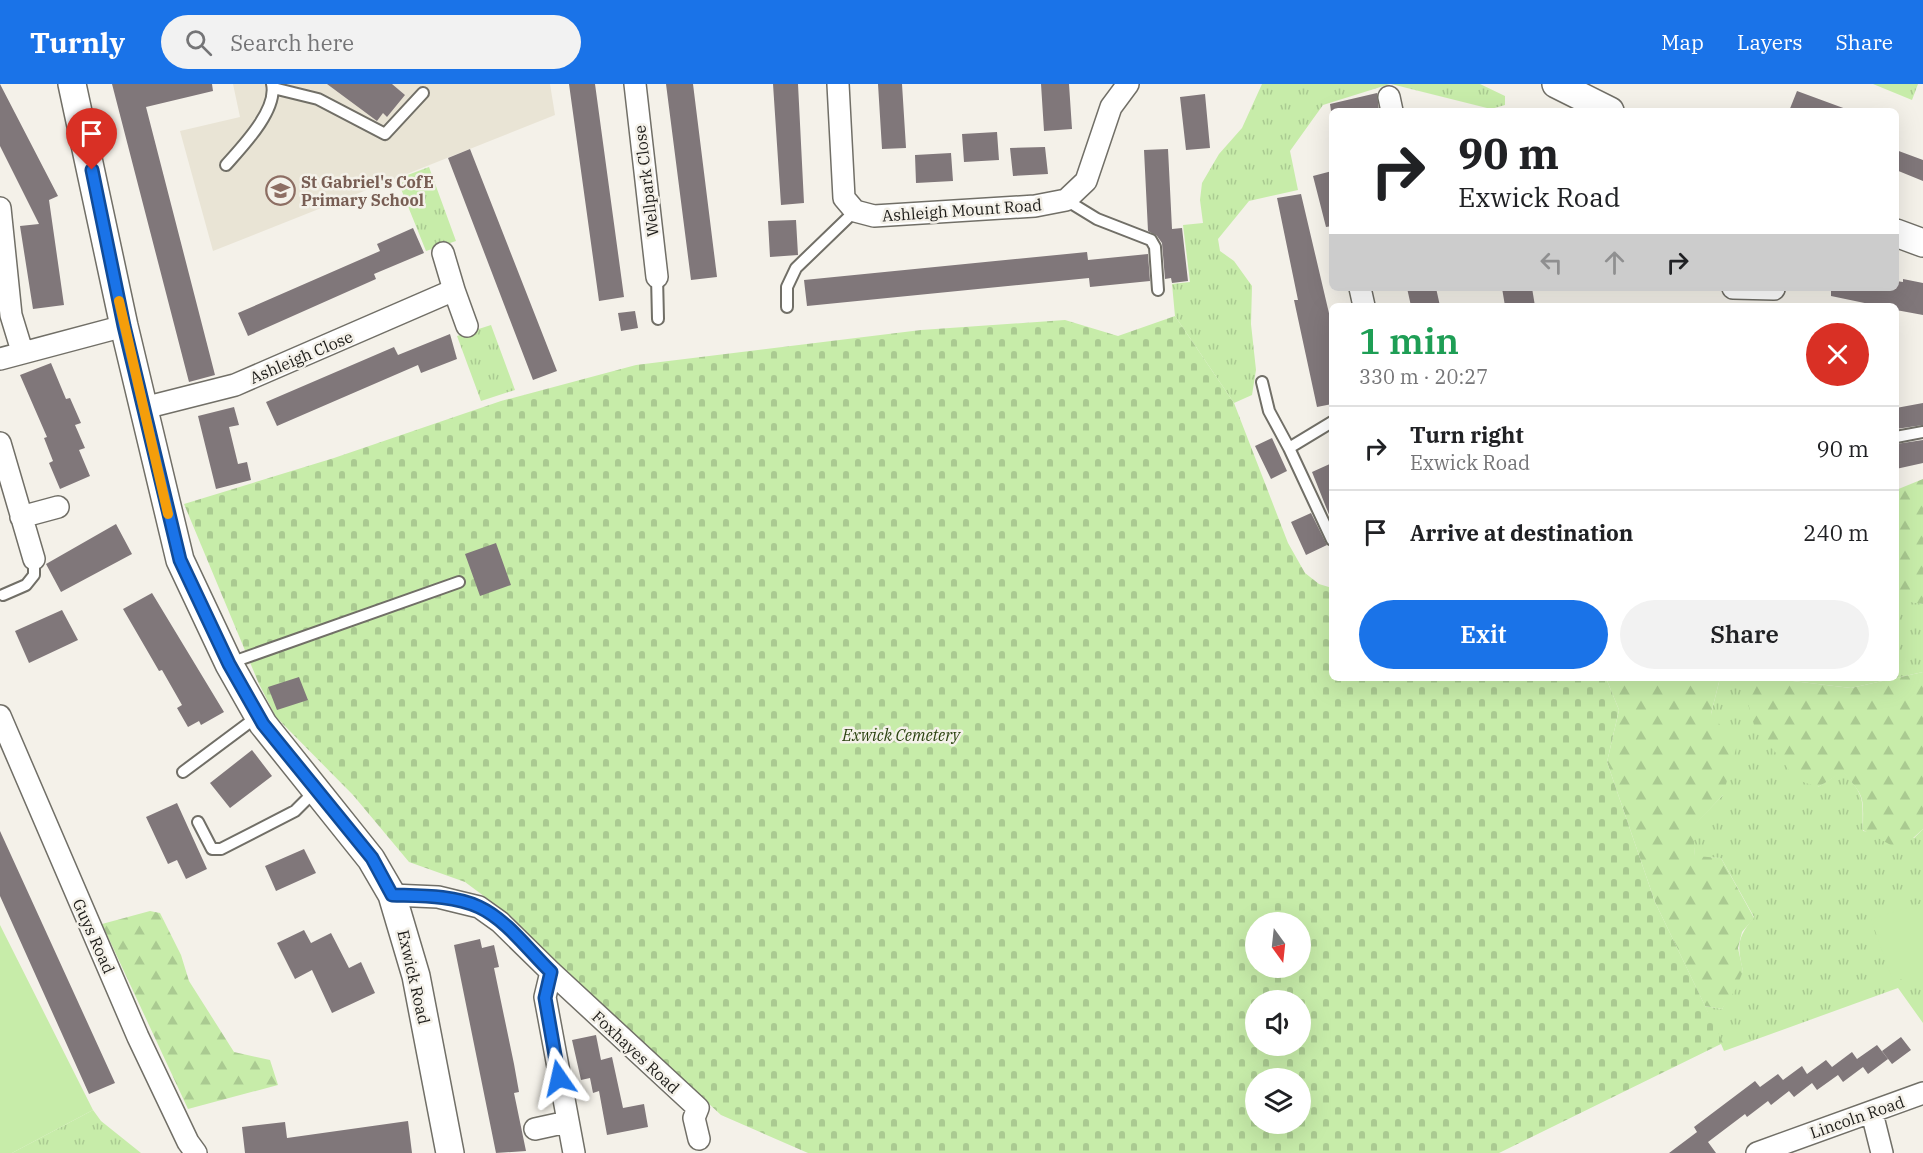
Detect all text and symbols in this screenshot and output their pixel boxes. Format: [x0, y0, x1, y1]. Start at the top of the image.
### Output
search box [161, 15, 581, 69]
text: Turnly [30, 24, 125, 61]
icon: search [182, 26, 215, 59]
text: Search here [230, 28, 354, 57]
text: Map [1661, 28, 1704, 56]
text: Layers [1737, 28, 1803, 56]
text: Share [1836, 28, 1893, 56]
pin [66, 108, 117, 170]
icon: arrive [75, 117, 108, 150]
street label: Wellpark Close [629, 124, 663, 238]
text: 90 m [1458, 126, 1559, 181]
icon: right [1359, 132, 1437, 210]
place label: St Gabriel's CofE Primary School [301, 172, 434, 210]
school or university icon: St Gabriel's CofE Primary School [264, 175, 296, 207]
text: Exwick Road [1458, 179, 1620, 214]
street label: Ashleigh Mount Road [881, 194, 1043, 226]
icon: left [1535, 246, 1568, 279]
icon: ahead [1598, 246, 1631, 279]
icon: right [1661, 246, 1694, 279]
text: 1 min [1359, 317, 1459, 364]
button: close [1806, 323, 1869, 386]
street label: Ashleigh Close [246, 326, 356, 388]
text: 330 m · 20:27 [1359, 363, 1488, 390]
text: Turn right [1410, 420, 1524, 449]
icon: right [1359, 432, 1392, 465]
text: 90 m [1817, 434, 1869, 463]
text: Exwick Road [1410, 449, 1530, 476]
icon: arrive [1359, 516, 1392, 549]
text: Arrive at destination [1410, 518, 1633, 547]
text: 240 m [1803, 518, 1869, 547]
button: Exit [1359, 600, 1608, 669]
button: Share [1620, 600, 1869, 669]
park label: Exwick Cemetery [841, 725, 962, 745]
street label: Guys Road [69, 896, 119, 977]
north arrow [1245, 912, 1311, 978]
map controls [1245, 912, 1311, 1134]
street label: Exwick Road [393, 928, 435, 1026]
button: sound [1245, 990, 1311, 1056]
street label: Foxhayes Road [588, 1006, 684, 1098]
position arrow [527, 1046, 591, 1110]
button: layers [1245, 1068, 1311, 1134]
street label: Lincoln Road [1807, 1091, 1907, 1143]

